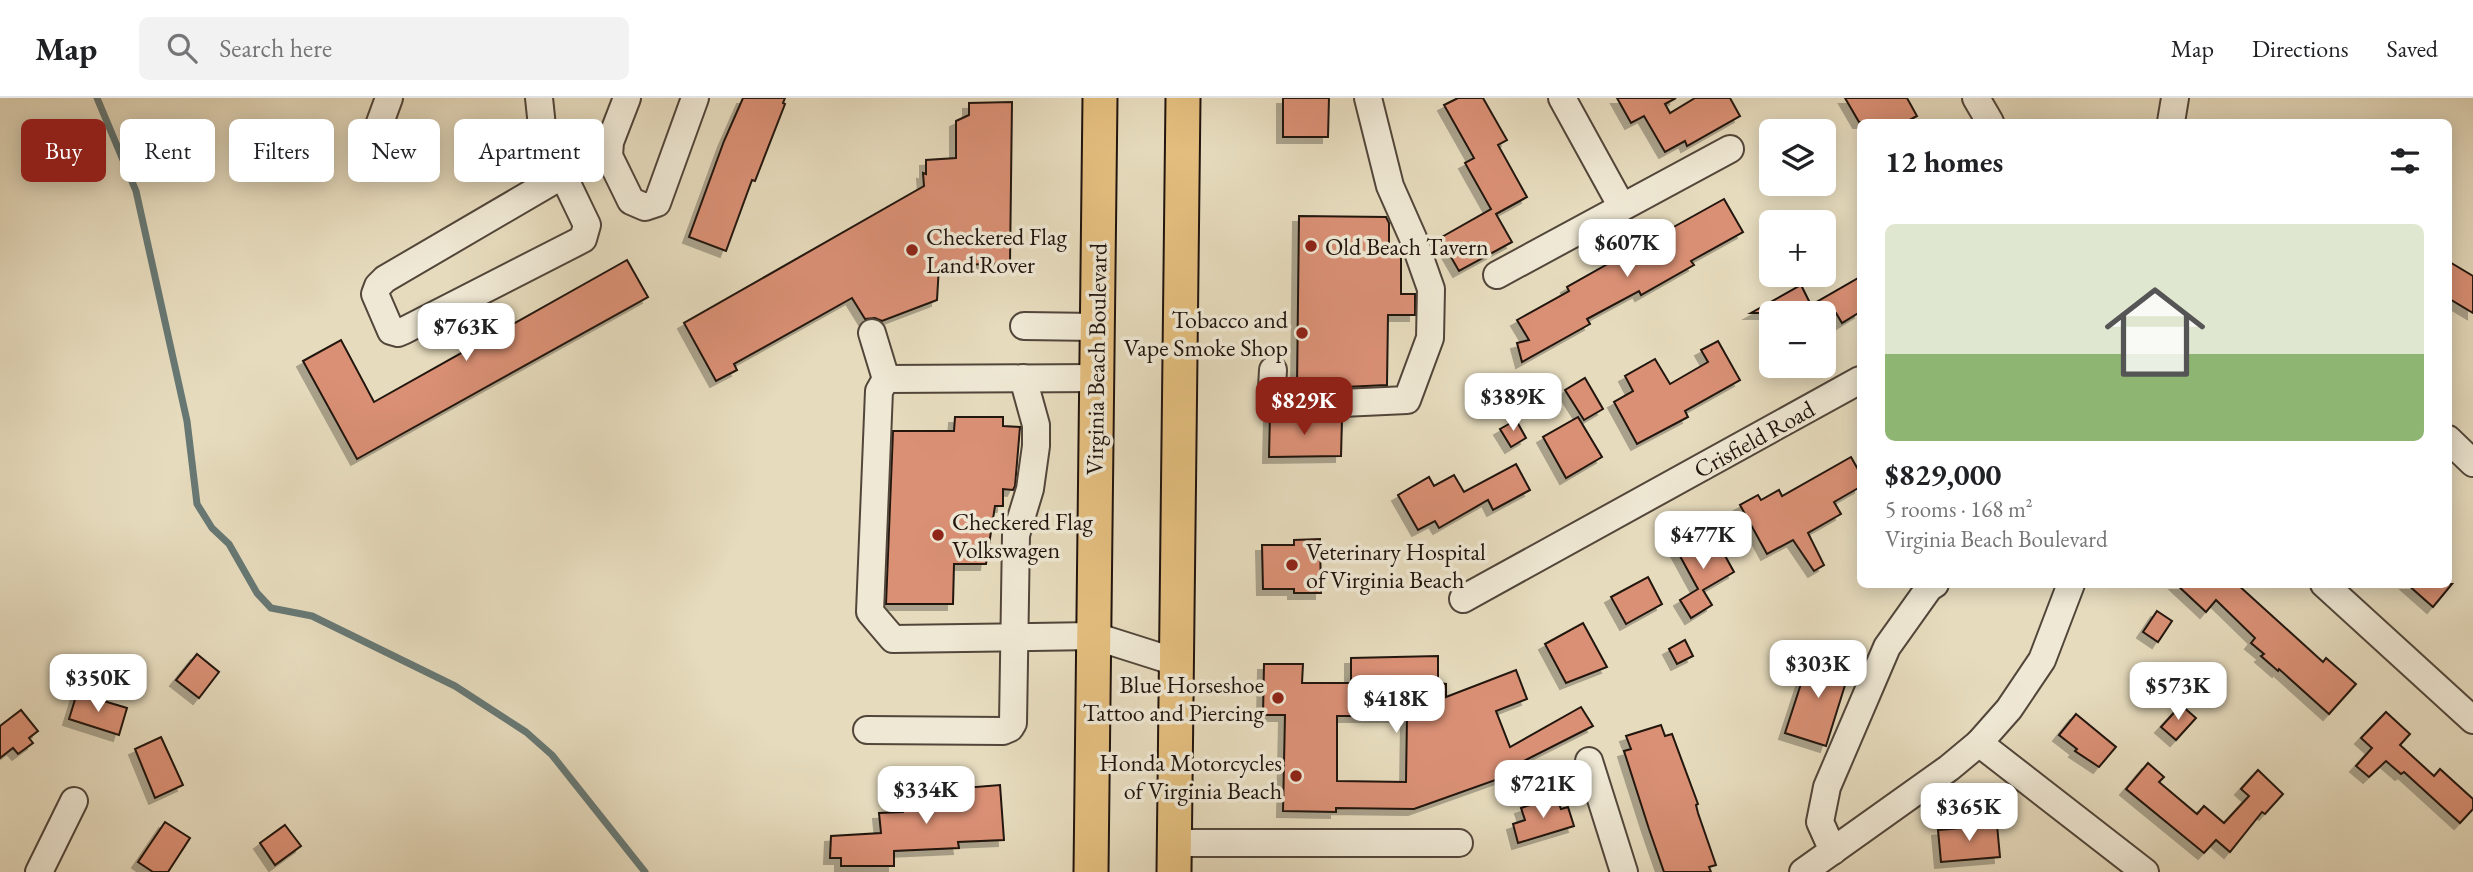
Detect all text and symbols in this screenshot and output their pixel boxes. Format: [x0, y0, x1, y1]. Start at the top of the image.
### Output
search box [139, 17, 629, 80]
text: Map [35, 27, 97, 70]
icon: search [163, 29, 201, 67]
text: Search here [219, 31, 332, 65]
text: Map [2171, 33, 2214, 64]
text: Directions [2252, 33, 2349, 64]
text: Saved [2387, 33, 2438, 64]
chip: Buy [21, 119, 106, 182]
chip: Rent [120, 119, 215, 182]
chip: Filters [229, 119, 334, 182]
chip: New [348, 119, 440, 182]
chip: Apartment [454, 119, 604, 182]
map controls [1759, 119, 1836, 378]
button: layers [1759, 119, 1836, 196]
text: 12 homes [1885, 142, 2003, 181]
icon: filters [2386, 142, 2424, 180]
button: + [1759, 210, 1836, 287]
pin: $607K [1578, 220, 1676, 279]
place label: Checkered Flag Land Rover [926, 221, 1068, 280]
text: $607K [1595, 227, 1659, 257]
place label: Old Beach Tavern [1325, 231, 1489, 262]
marker: Old Beach Tavern [1303, 238, 1319, 254]
marker: Checkered Flag Land Rover [904, 242, 920, 258]
street label: Virginia Beach Boulevard [1078, 242, 1114, 475]
icon: home [2092, 269, 2218, 395]
button: − [1759, 301, 1836, 378]
pin: $763K [417, 303, 515, 363]
place label: Tobacco and Vape Smoke Shop [1123, 304, 1289, 363]
text: $763K [434, 311, 498, 341]
marker: Tobacco and Vape Smoke Shop [1294, 325, 1310, 341]
pin: $389K [1464, 374, 1562, 433]
pin: $829K [1255, 378, 1353, 437]
text: $389K [1481, 381, 1545, 411]
text: $829K [1272, 385, 1336, 415]
street label: Crisfield Road [1688, 393, 1821, 485]
text: $829,000 [1885, 455, 2001, 494]
text: 5 rooms · 168 m² [1885, 494, 2033, 524]
place label: Checkered Flag Volkswagen [952, 506, 1094, 565]
pin: $477K [1654, 512, 1752, 571]
text: $477K [1671, 519, 1735, 549]
text: Virginia Beach Boulevard [1885, 524, 2108, 554]
marker: Checkered Flag Volkswagen [930, 527, 946, 543]
place label: Veterinary Hospital of Virginia Beach [1306, 536, 1486, 595]
marker: Veterinary Hospital of Virginia Beach [1284, 557, 1300, 573]
pin: $303K [1769, 640, 1867, 700]
text: $303K [1786, 648, 1850, 678]
pin: $350K [49, 654, 147, 714]
text: $350K [66, 662, 130, 692]
pin: $573K [2129, 662, 2227, 722]
place label: Blue Horseshoe Tattoo and Piercing [1083, 669, 1265, 728]
text: $573K [2146, 670, 2210, 700]
pin: $418K [1347, 676, 1445, 735]
text: $418K [1364, 683, 1428, 713]
marker: Blue Horseshoe Tattoo and Piercing [1270, 690, 1286, 706]
place label: Honda Motorcycles of Virginia Beach [1099, 747, 1282, 806]
pin: $721K [1494, 760, 1592, 820]
pin: $334K [877, 766, 975, 826]
marker: Honda Motorcycles of Virginia Beach [1288, 768, 1304, 784]
text: $721K [1511, 768, 1575, 798]
text: $334K [894, 774, 958, 804]
pin: $365K [1920, 784, 2018, 843]
text: $365K [1937, 791, 2001, 821]

